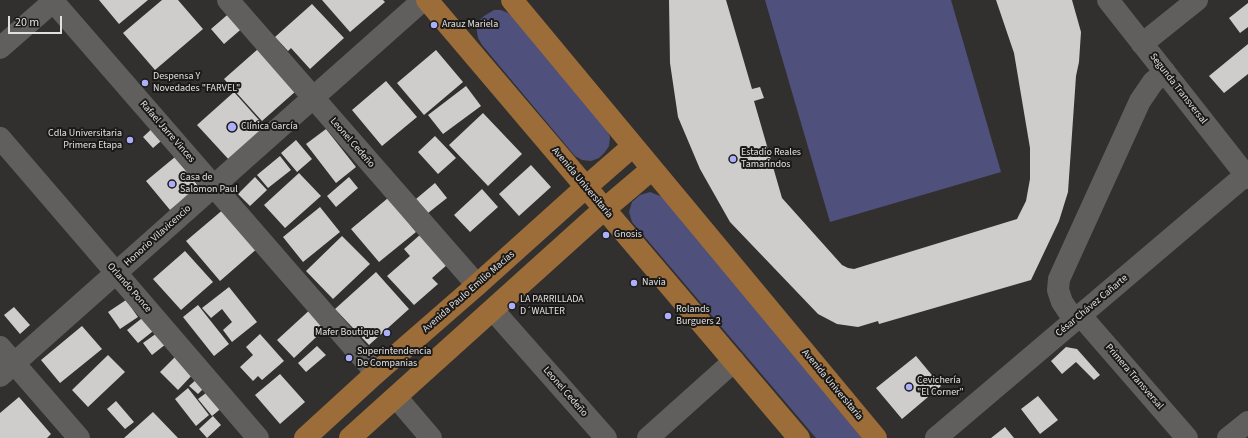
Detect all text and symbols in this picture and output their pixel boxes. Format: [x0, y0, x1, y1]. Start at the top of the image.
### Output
scale bar [10, 8, 64, 34]
text: 20 m [15, 14, 39, 31]
place label: Arauz Mariela [442, 19, 498, 31]
marker: Arauz Mariela [429, 20, 439, 30]
street label: Segunda Transversal [1147, 51, 1209, 127]
place label: Despensa Y Novedades "FARVEL" [153, 71, 240, 94]
marker: Despensa Y Novedades "FARVEL" [140, 78, 150, 88]
street label: Rafael Jarre Vinces [137, 99, 197, 165]
street label: Leonel Cedeño [327, 116, 377, 170]
marker: Clínica García [226, 121, 238, 133]
place label: Clínica García [241, 121, 298, 133]
place label: Cdla Universitaria Primera Etapa [48, 128, 122, 152]
marker: Cdla Universitaria Primera Etapa [125, 135, 135, 145]
street label: Avenida Universitaria [549, 145, 615, 221]
place label: Estadio Reales Tamarindos [741, 147, 801, 170]
marker: Estadio Reales Tamarindos [728, 154, 738, 164]
place label: Casa de Salomon Paul [180, 172, 238, 196]
marker: Casa de Salomon Paul [167, 179, 177, 189]
street label: Honorio Vilavicencio [122, 203, 194, 269]
place label: Gnosis [614, 229, 642, 241]
marker: Gnosis [601, 230, 611, 240]
street label: Avenida Paulo Emilio Macías [420, 249, 518, 335]
street label: Orlando Ponce [104, 261, 154, 315]
street label: César Chávez Cañarte [1054, 272, 1130, 340]
place label: Navia [642, 277, 666, 289]
marker: Navia [629, 278, 639, 288]
place label: LA PARRILLADA D´WALTER [520, 294, 584, 318]
marker: LA PARRILLADA D´WALTER [507, 301, 517, 311]
place label: Rolands Burguers 2 [676, 304, 721, 328]
marker: Rolands Burguers 2 [663, 311, 673, 321]
place label: Mafer Boutique [315, 327, 379, 339]
marker: Mafer Boutique [382, 328, 392, 338]
street label: Primera Transversal [1102, 342, 1166, 412]
place label: Superintendencia De Companias [357, 346, 431, 370]
street label: Avenida Universitaria [799, 347, 865, 423]
marker: Superintendencia De Companias [344, 353, 354, 363]
street label: Leonel Cedeño [540, 365, 590, 419]
place label: Cevichería "El Corner" [917, 375, 964, 398]
marker: Cevichería "El Corner" [904, 382, 914, 392]

